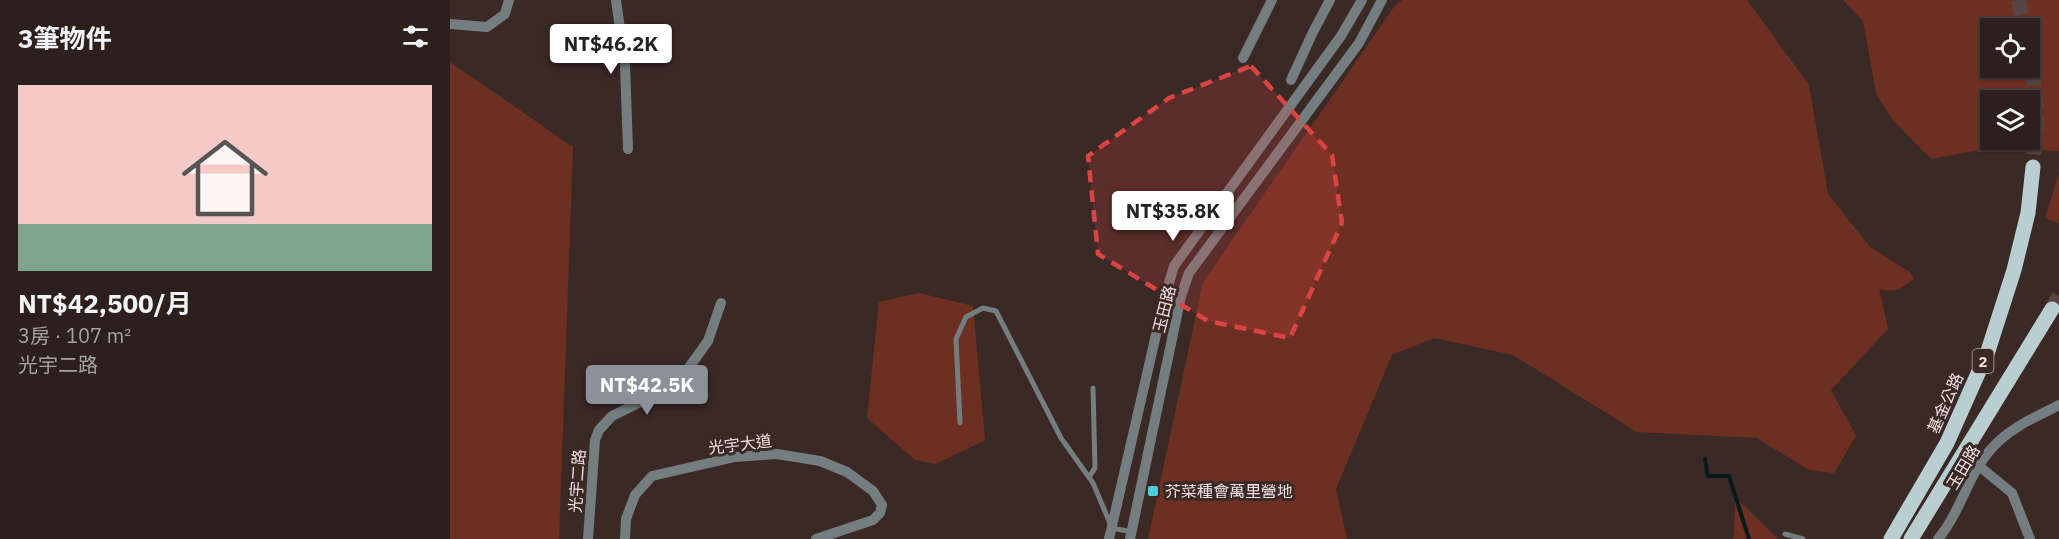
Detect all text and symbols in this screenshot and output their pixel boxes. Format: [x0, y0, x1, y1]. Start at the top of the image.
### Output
map controls [1980, 18, 2040, 150]
button: locate [1980, 18, 2040, 78]
icon: filters [399, 20, 432, 53]
text: 3筆物件 [18, 21, 112, 55]
pin: NT$46.2K [549, 24, 673, 75]
text: NT$46.2K [564, 30, 658, 57]
button: layers [1980, 90, 2040, 150]
icon: home [171, 124, 279, 232]
pin: NT$35.8K [1111, 191, 1235, 242]
text: NT$35.8K [1126, 197, 1220, 224]
street label: 玉田路 [1148, 283, 1180, 335]
text: NT$42,500/月 [18, 286, 192, 320]
text: 3房 · 107 m² [18, 322, 131, 349]
road number: 2 [1972, 349, 1994, 373]
text: 光宇二路 [18, 351, 98, 378]
pin: NT$42.5K [585, 365, 709, 416]
street label: 基金公路 [1923, 370, 1967, 436]
text: NT$42.5K [600, 371, 694, 398]
street label: 光宇大道 [707, 430, 773, 458]
street label: 玉田路 [1942, 441, 1984, 493]
street label: 光宇二路 [565, 448, 589, 514]
place label: 芥菜種會萬里營地 [1165, 481, 1293, 501]
marker: 芥菜種會萬里營地 [1146, 484, 1160, 498]

